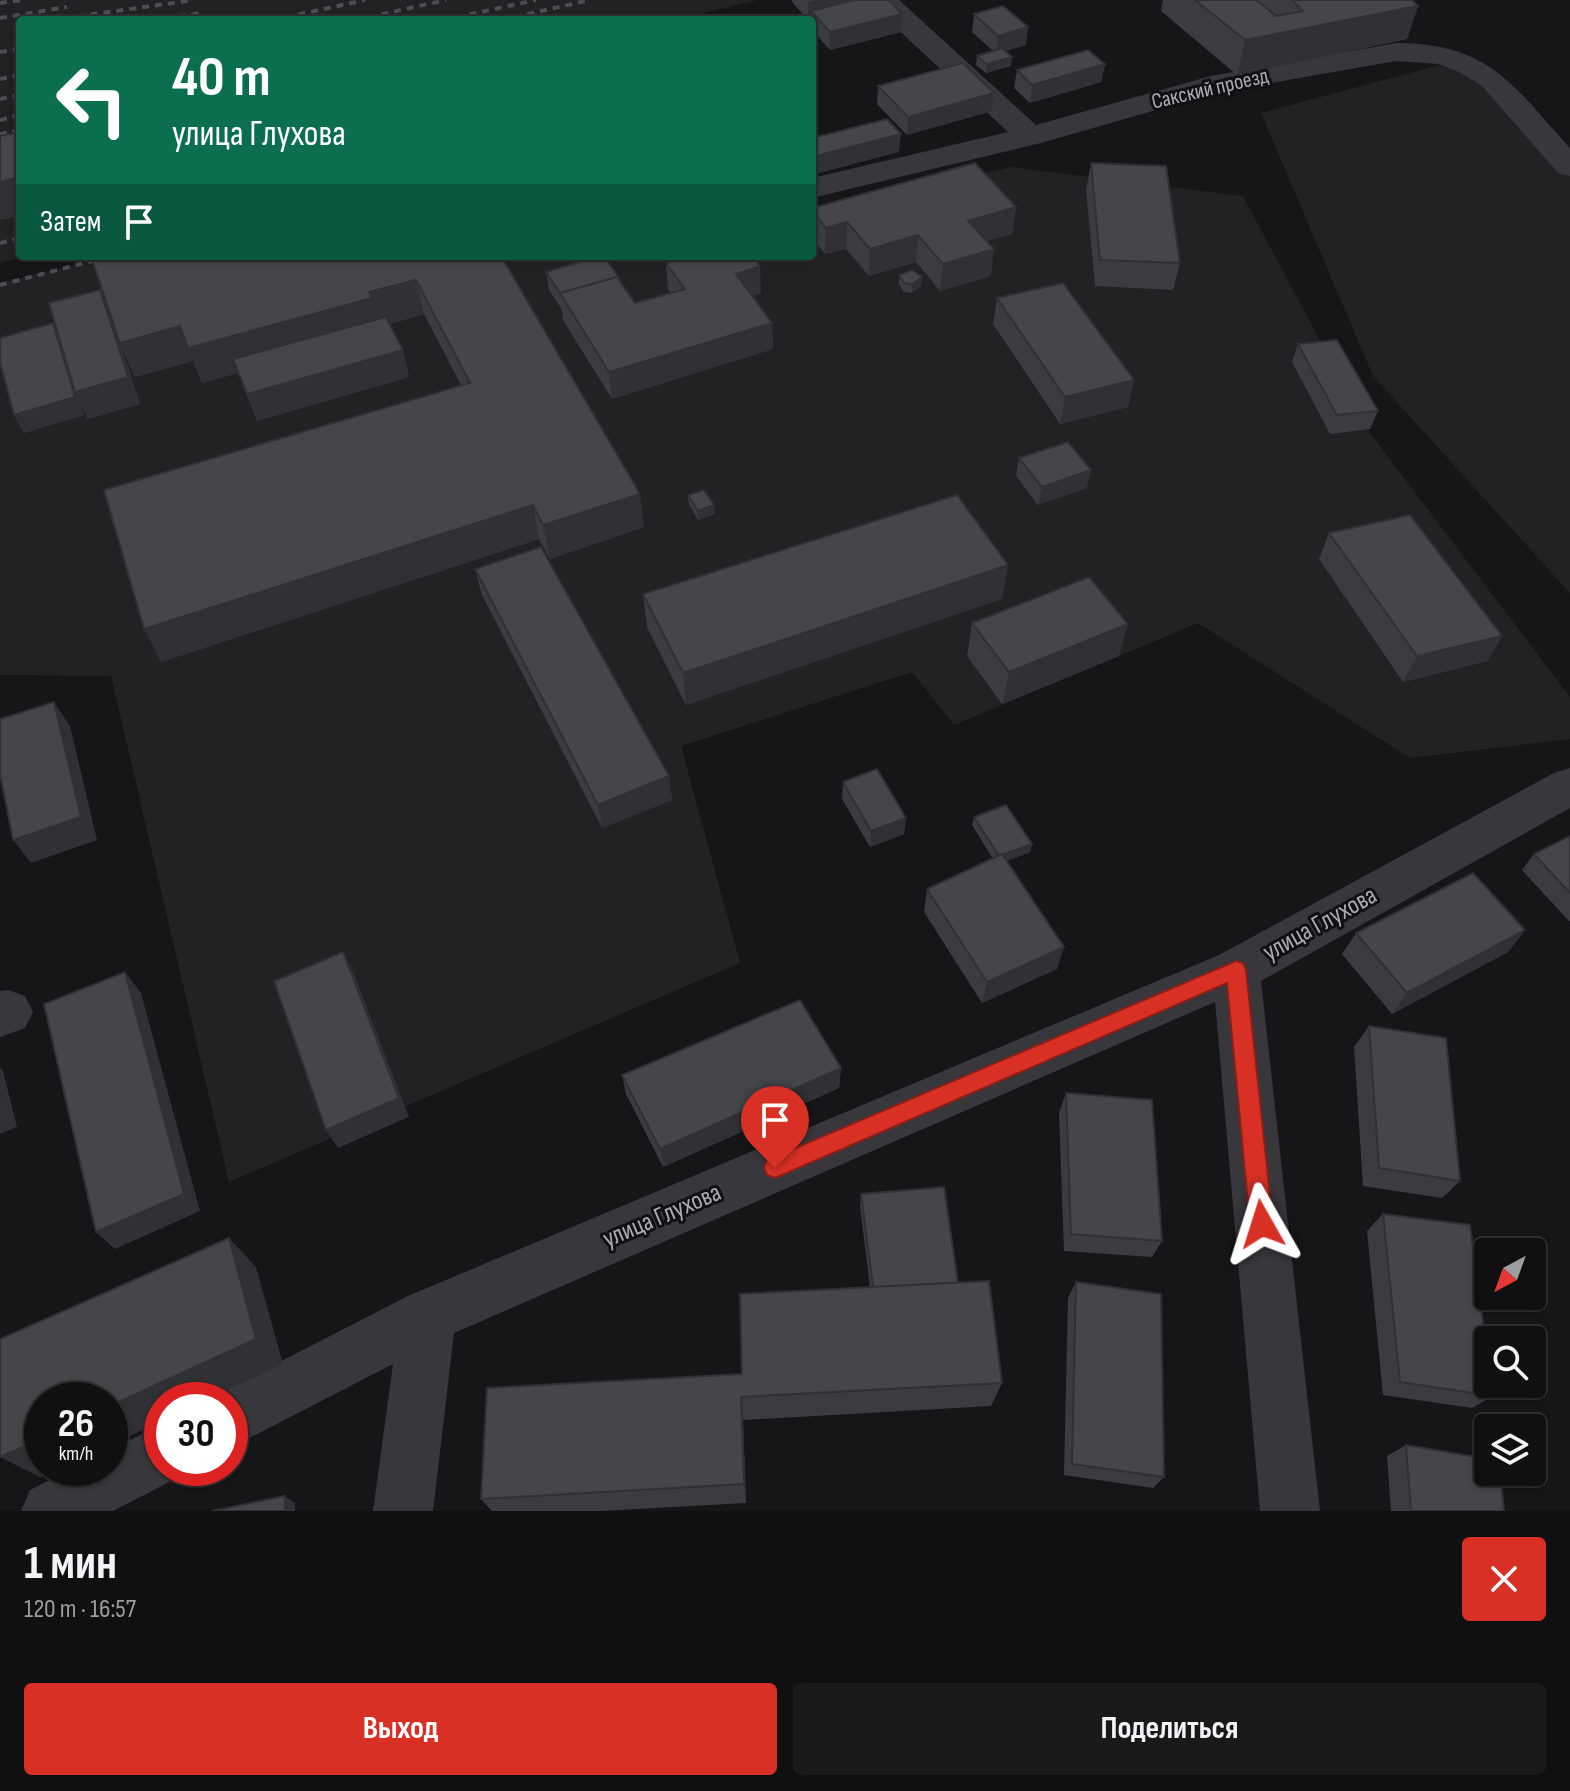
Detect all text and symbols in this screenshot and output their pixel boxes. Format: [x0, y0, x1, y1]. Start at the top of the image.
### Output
text: 40 m [172, 45, 271, 112]
icon: left [40, 48, 144, 152]
street label: Сакский проезд [1149, 62, 1271, 116]
text: улица Глухова [172, 113, 346, 156]
icon: arrive [117, 200, 161, 244]
text: Затем [40, 204, 101, 240]
street label: улица Глухова [1258, 880, 1382, 968]
pin [741, 1086, 809, 1168]
icon: arrive [753, 1098, 797, 1142]
street label: улица Глухова [598, 1177, 726, 1255]
position arrow [1220, 1182, 1304, 1266]
north arrow [1474, 1238, 1546, 1310]
map controls [1474, 1238, 1546, 1486]
button: search [1474, 1326, 1546, 1398]
speed limit sign: 30 [144, 1382, 248, 1486]
text: 26 [58, 1400, 94, 1448]
button: layers [1474, 1414, 1546, 1486]
text: km/h [59, 1442, 93, 1466]
text: 1 мин [24, 1535, 117, 1592]
button: close [1462, 1537, 1546, 1621]
text: 120 m · 16:57 [24, 1594, 136, 1625]
button: Выход [24, 1683, 777, 1775]
button: Поделиться [793, 1683, 1546, 1775]

